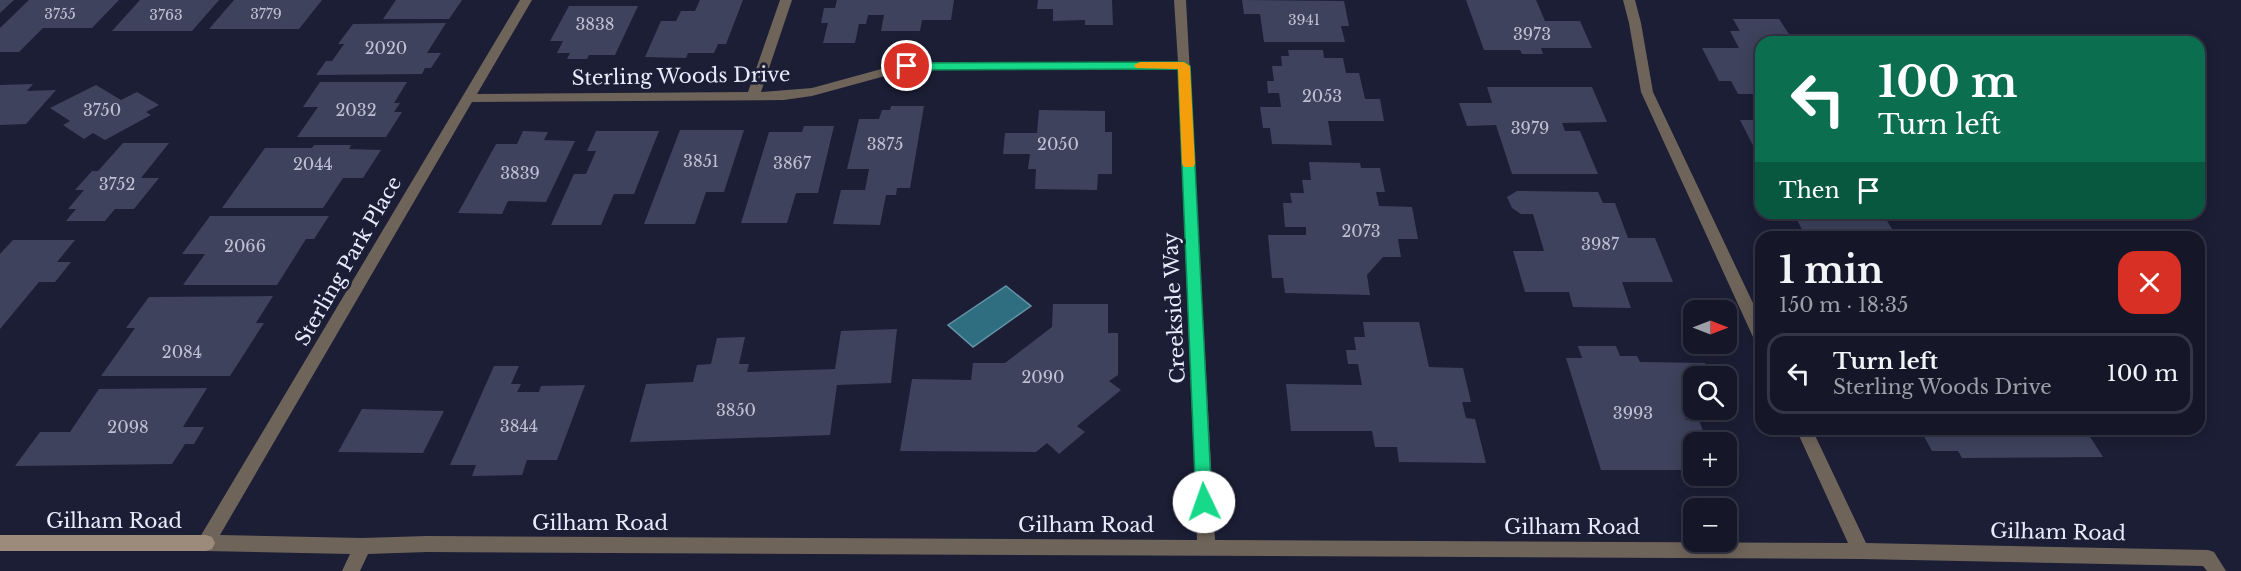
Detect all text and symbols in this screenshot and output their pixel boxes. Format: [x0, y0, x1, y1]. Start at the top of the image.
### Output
house number: 3755 [44, 5, 76, 23]
house number: 3779 [250, 5, 282, 23]
house number: 3763 [149, 6, 183, 24]
house number: 3941 [1288, 11, 1320, 29]
house number: 3838 [575, 14, 615, 34]
house number: 3973 [1513, 24, 1551, 44]
house number: 2020 [365, 38, 407, 58]
pin [881, 40, 932, 91]
icon: arrive [890, 49, 923, 82]
text: 100 m [1878, 56, 2017, 108]
icon: left [1779, 60, 1857, 138]
street label: Sterling Woods Drive [571, 62, 791, 90]
house number: 2053 [1302, 86, 1342, 106]
house number: 3750 [83, 100, 121, 120]
house number: 2032 [336, 100, 377, 120]
text: Turn left [1878, 108, 2001, 141]
house number: 3979 [1511, 118, 1549, 138]
house number: 3875 [867, 134, 903, 154]
house number: 2050 [1037, 134, 1079, 154]
house number: 3851 [683, 151, 719, 171]
house number: 3867 [773, 153, 812, 173]
house number: 2044 [293, 154, 333, 174]
house number: 3839 [500, 163, 540, 183]
street label: Sterling Park Place [290, 172, 406, 350]
house number: 3752 [99, 174, 135, 194]
icon: arrive [1852, 174, 1885, 207]
text: Then [1779, 177, 1840, 204]
house number: 2073 [1341, 221, 1381, 241]
street label: Creekside Way [1158, 231, 1190, 384]
house number: 3987 [1581, 234, 1620, 254]
house number: 2066 [224, 236, 266, 256]
text: 1 min [1779, 248, 1883, 293]
button: close [2118, 251, 2181, 314]
text: 150 m · 18:35 [1779, 293, 1908, 317]
north arrow [1683, 300, 1737, 354]
map controls [1683, 300, 1737, 552]
house number: 2084 [162, 342, 202, 362]
text: Turn left [1833, 348, 1938, 375]
icon: left [1782, 357, 1815, 390]
text: 100 m [2107, 360, 2178, 387]
button: search [1683, 366, 1737, 420]
house number: 2090 [1022, 367, 1065, 387]
text: Sterling Woods Drive [1833, 375, 2052, 399]
house number: 3850 [716, 400, 756, 420]
house number: 3993 [1613, 403, 1653, 423]
house number: 3844 [500, 416, 538, 436]
house number: 2098 [107, 417, 149, 437]
button: + [1683, 432, 1737, 486]
position arrow [1172, 470, 1236, 534]
button: − [1683, 498, 1737, 552]
street label: Gilham Road [46, 509, 182, 533]
street label: Gilham Road [532, 511, 668, 535]
street label: Gilham Road [1018, 513, 1154, 537]
street label: Gilham Road [1504, 515, 1640, 539]
street label: Gilham Road [1990, 519, 2126, 545]

